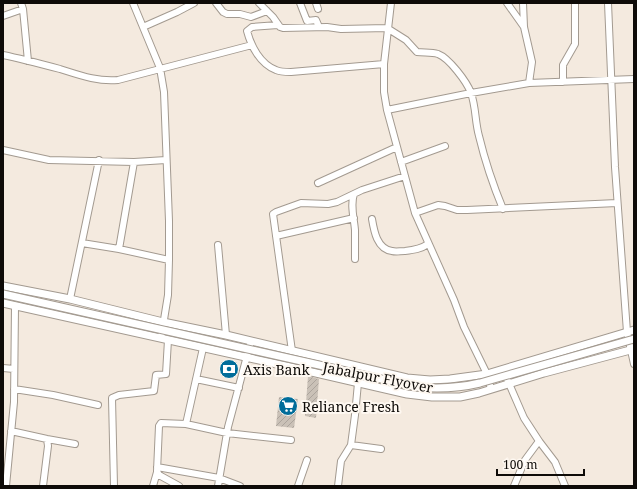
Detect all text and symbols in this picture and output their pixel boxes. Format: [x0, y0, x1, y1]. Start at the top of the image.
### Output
street label: Jabalpur Flyover [320, 357, 435, 397]
bank icon: Axis Bank [218, 358, 240, 380]
place label: Axis Bank [243, 360, 310, 379]
supermarket icon: Reliance Fresh [277, 395, 299, 417]
place label: Reliance Fresh [302, 397, 400, 416]
scale bar [497, 451, 584, 477]
text: 100 m [503, 456, 538, 473]

